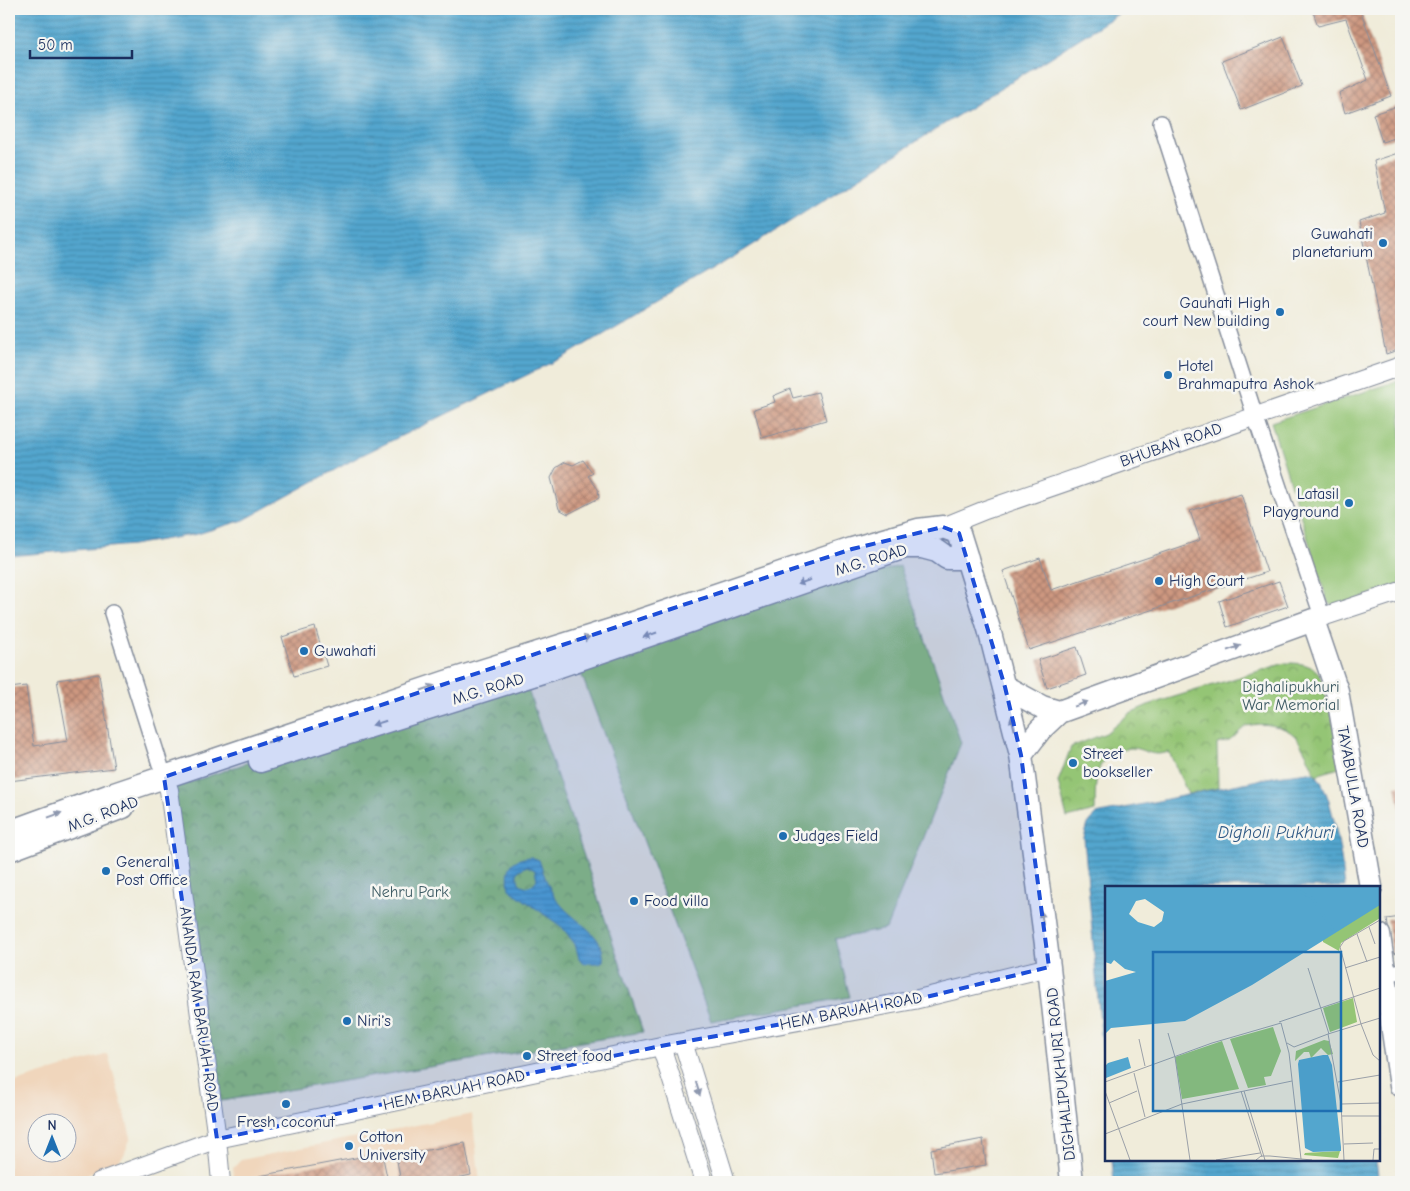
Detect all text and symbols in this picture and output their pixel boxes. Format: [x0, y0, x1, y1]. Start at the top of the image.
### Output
scale bar [30, 28, 132, 60]
text: 50 m [38, 36, 73, 54]
place label: Guwahati planetarium [1292, 225, 1373, 261]
marker: Guwahati planetarium [1377, 237, 1389, 249]
place label: Gauhati High court New building [1143, 294, 1270, 330]
marker: Gauhati High court New building [1274, 306, 1286, 318]
place label: Hotel Brahmaputra Ashok [1178, 357, 1314, 393]
marker: Hotel Brahmaputra Ashok [1162, 369, 1174, 381]
street label: BHUBAN ROAD [1118, 419, 1224, 471]
place label: Latasil Playground [1263, 485, 1339, 521]
marker: Latasil Playground [1343, 497, 1355, 509]
street label: M.G. ROAD [833, 541, 909, 579]
place label: High Court [1169, 572, 1244, 590]
marker: High Court [1153, 575, 1165, 587]
one-way arrow [796, 578, 811, 586]
one-way arrow [643, 632, 658, 639]
one-way arrow [576, 634, 591, 642]
place label: Guwahati [314, 642, 376, 660]
one-way arrow [1227, 644, 1242, 652]
marker: Guwahati [298, 645, 310, 657]
street label: M.G. ROAD [450, 670, 526, 708]
park label: Dighalipukhuri War Memorial [1242, 678, 1340, 714]
one-way arrow [421, 684, 436, 691]
one-way arrow [1074, 700, 1089, 707]
one-way arrow [1009, 716, 1017, 731]
one-way arrow [372, 720, 387, 728]
street label: TAYABULLA ROAD [1333, 725, 1373, 849]
one-way arrow [267, 736, 282, 743]
place label: Street bookseller [1083, 745, 1153, 781]
marker: Street bookseller [1067, 757, 1079, 769]
street label: M.G. ROAD [65, 792, 141, 836]
one-way arrow [47, 811, 62, 818]
water label: Digholi Pukhuri [1218, 822, 1335, 843]
place label: Judges Field [793, 827, 878, 845]
marker: Judges Field [777, 830, 789, 842]
place label: General Post Office [116, 853, 188, 889]
marker: General Post Office [100, 865, 112, 877]
park label: Nehru Park [371, 883, 449, 901]
inset map [1105, 886, 1380, 1161]
place label: Food villa [644, 892, 709, 910]
marker: Food villa [628, 895, 640, 907]
street label: ANANDA RAM BARUAH ROAD [176, 905, 222, 1113]
one-way arrow [1038, 910, 1046, 926]
street label: DIGHALIPUKHURI ROAD [1043, 987, 1079, 1161]
street label: HEM BARUAH ROAD [778, 988, 924, 1034]
place label: Niri's [357, 1012, 391, 1030]
marker: Niri's [341, 1015, 353, 1027]
place label: Street food [537, 1047, 612, 1065]
marker: Street food [521, 1050, 533, 1062]
street label: HEM BARUAH ROAD [381, 1066, 527, 1114]
one-way arrow [694, 1081, 702, 1096]
marker: Fresh coconut [280, 1098, 292, 1110]
place label: Fresh coconut [237, 1113, 335, 1131]
north arrow [28, 1114, 78, 1164]
text: N [47, 1117, 57, 1134]
place label: Cotton University [359, 1128, 426, 1164]
marker: Cotton University [343, 1140, 355, 1152]

